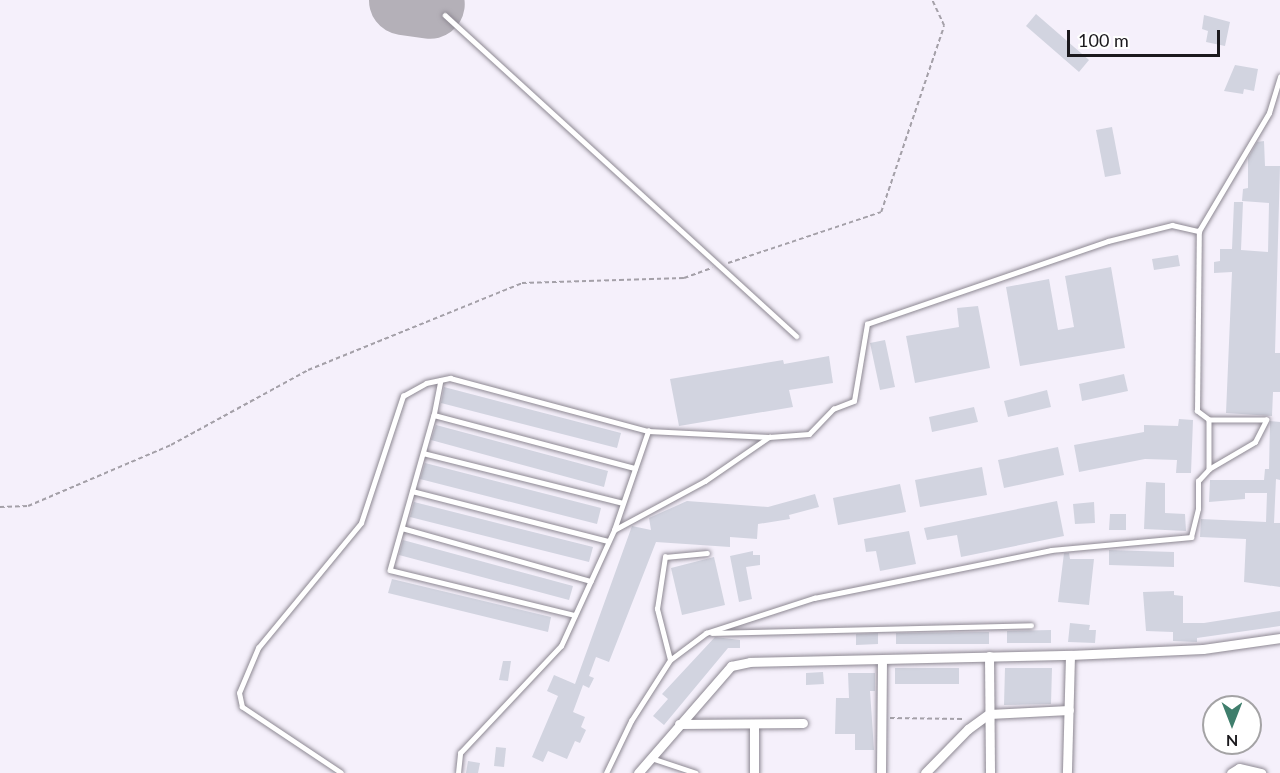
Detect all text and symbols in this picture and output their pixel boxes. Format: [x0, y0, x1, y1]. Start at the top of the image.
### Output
scale bar [1070, 18, 1223, 56]
text: 100 m [1078, 29, 1129, 51]
north arrow [1202, 695, 1262, 755]
text: N [1226, 732, 1238, 751]

